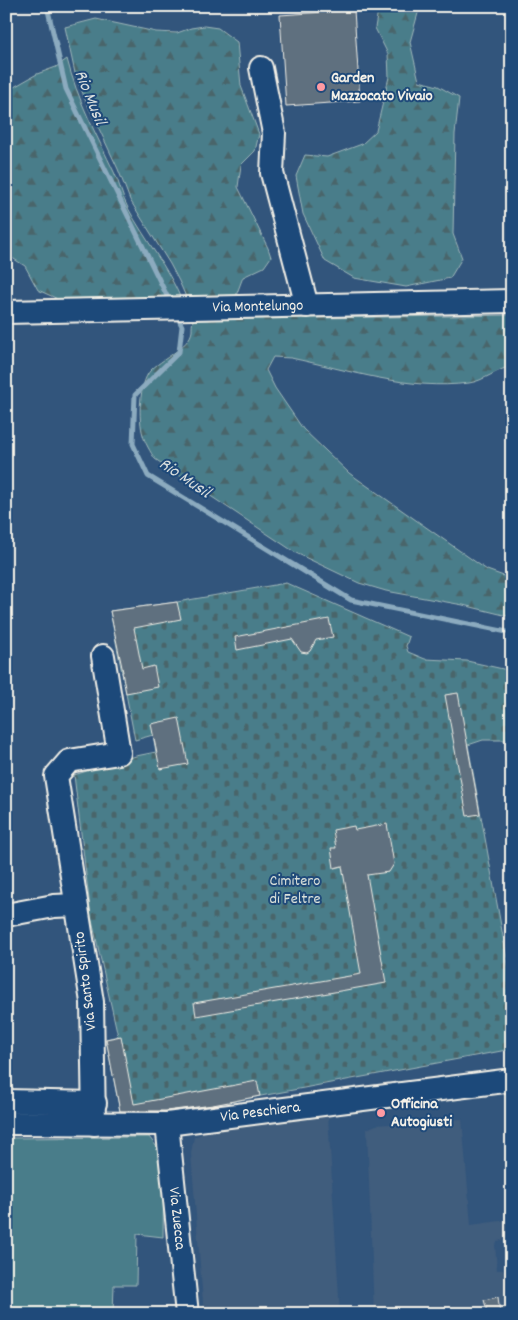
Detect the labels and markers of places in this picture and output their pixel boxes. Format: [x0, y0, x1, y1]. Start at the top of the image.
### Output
place label: Garden Mazzocato Vivaio [331, 67, 433, 108]
marker: Garden Mazzocato Vivaio [315, 81, 327, 93]
place label: Officina Autogiusti [391, 1093, 452, 1134]
marker: Officina Autogiusti [375, 1107, 387, 1119]

